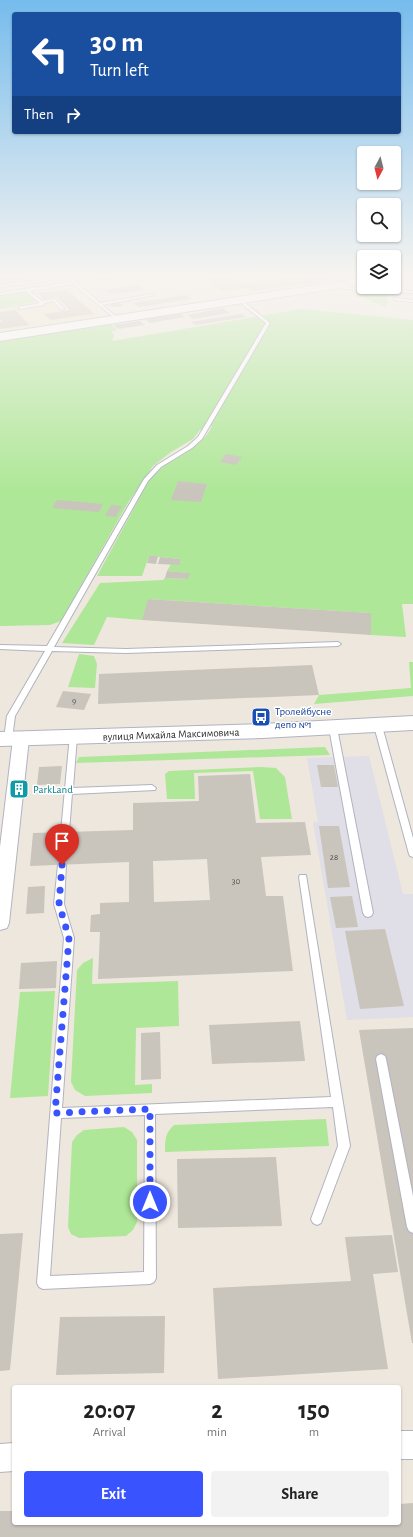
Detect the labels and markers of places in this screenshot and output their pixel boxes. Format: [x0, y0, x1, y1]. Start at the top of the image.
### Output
bus stop icon: Тролейбусне депо №1 [250, 706, 272, 728]
place label: Тролейбусне депо №1 [275, 706, 331, 730]
building icon: ParkLand [8, 778, 30, 800]
place label: ParkLand [33, 784, 73, 795]
pin [45, 824, 79, 865]

